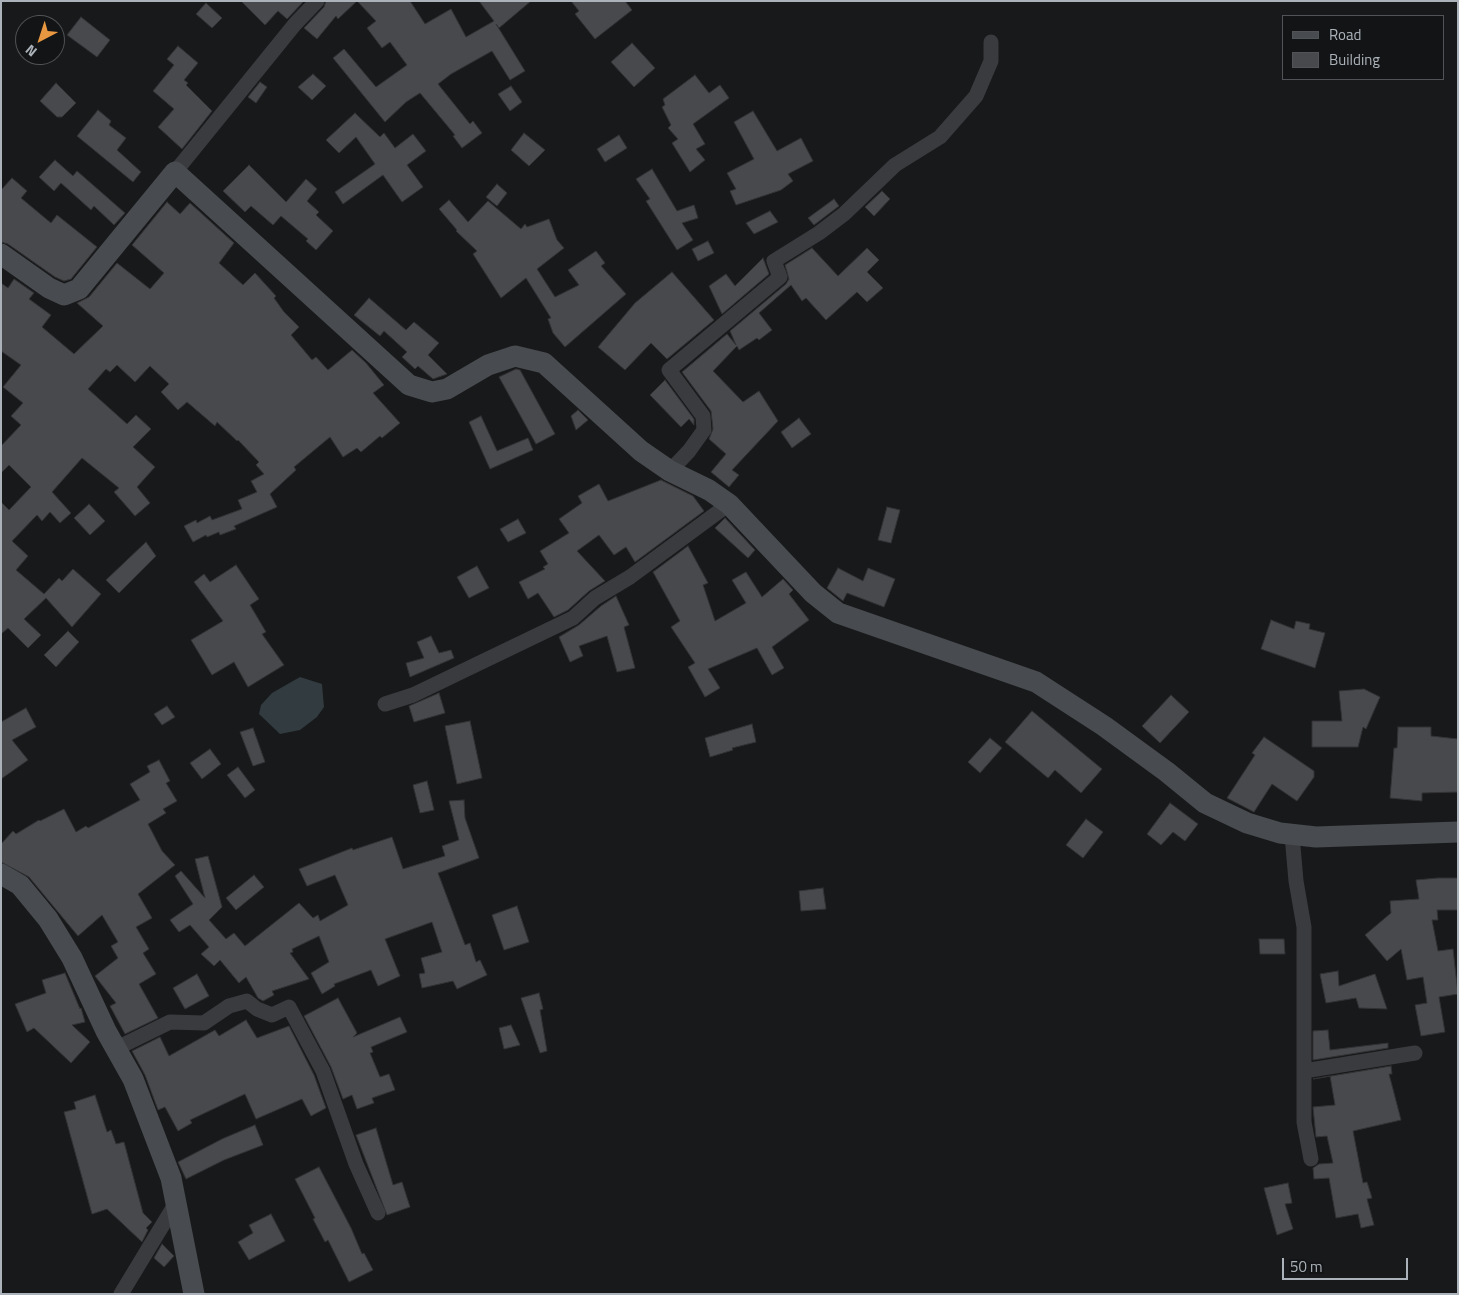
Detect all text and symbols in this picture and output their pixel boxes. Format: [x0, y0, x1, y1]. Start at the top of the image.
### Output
north arrow [15, 15, 65, 65]
legend [1282, 15, 1444, 80]
text: Road [1329, 23, 1361, 46]
text: N [20, 40, 41, 62]
text: Building [1329, 48, 1380, 71]
scale bar [1284, 1248, 1410, 1280]
text: 50 m [1290, 1255, 1323, 1278]

